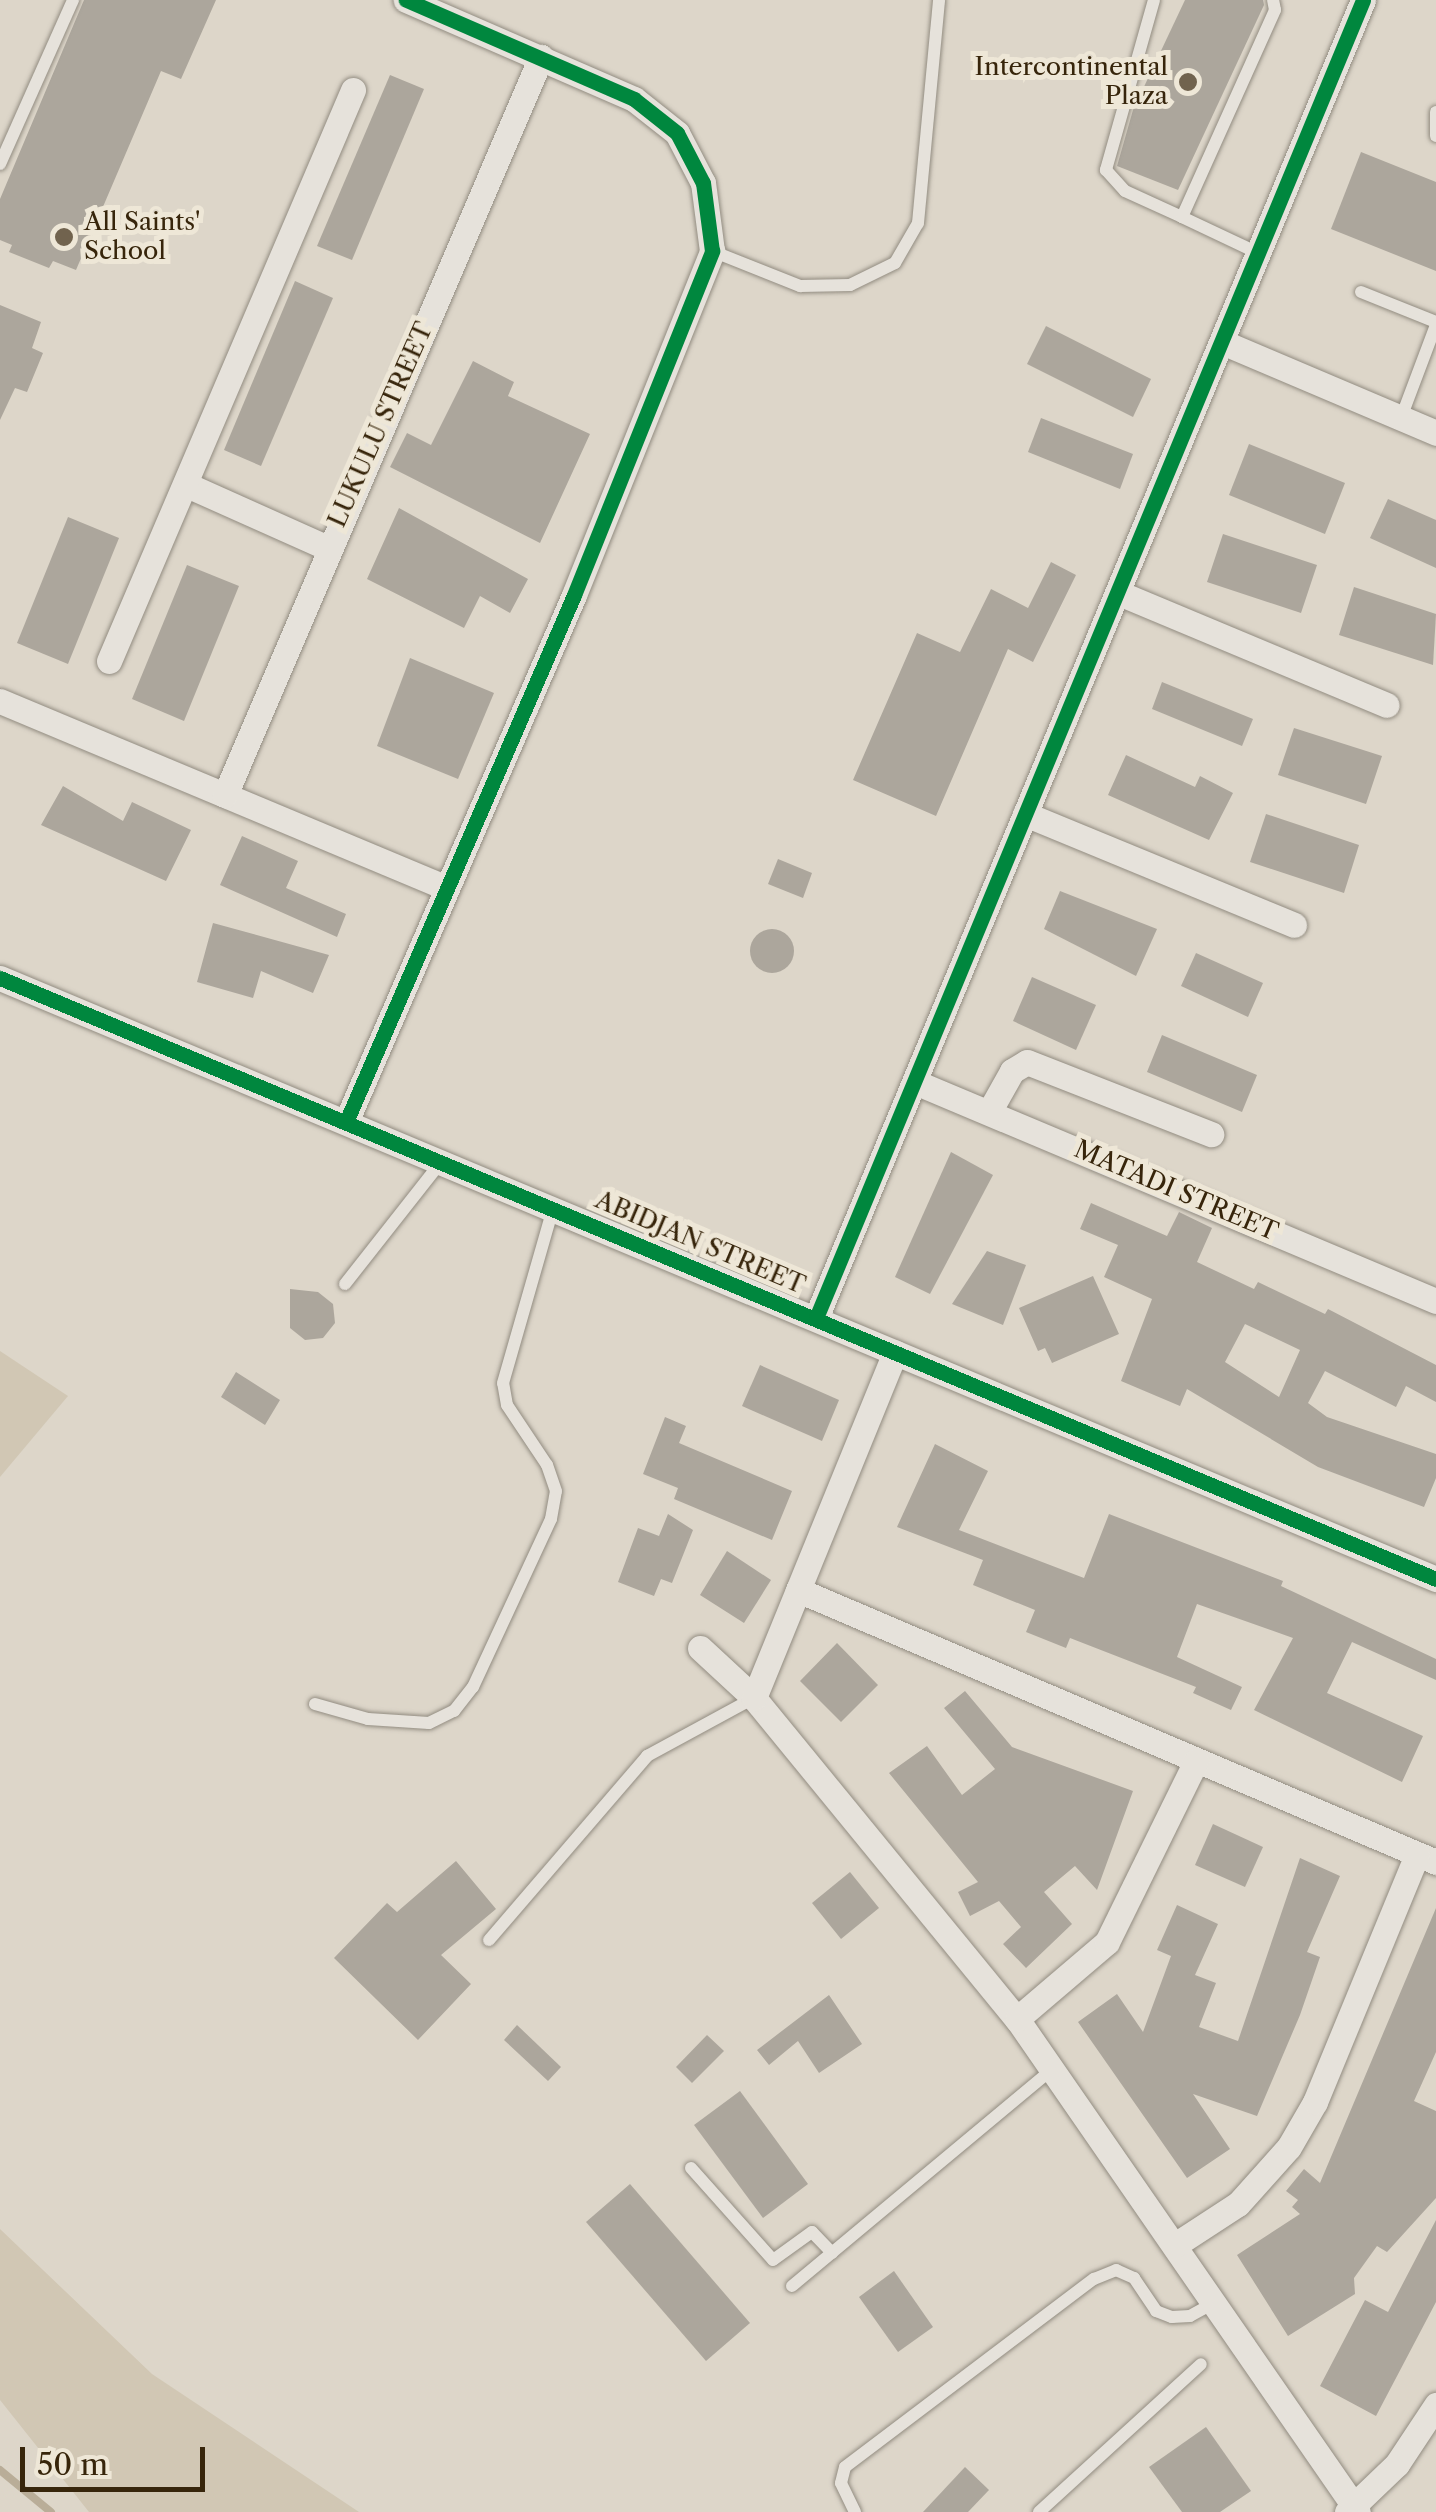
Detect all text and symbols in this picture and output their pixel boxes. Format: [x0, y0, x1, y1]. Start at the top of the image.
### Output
place label: Intercontinental Plaza [975, 53, 1168, 112]
marker: Intercontinental Plaza [1177, 71, 1199, 93]
place label: All Saints' School [84, 208, 200, 267]
marker: All Saints' School [53, 226, 75, 248]
street label: LUKULU STREET [322, 318, 440, 532]
street label: MATADI STREET [1070, 1134, 1282, 1248]
street label: ABIDJAN STREET [590, 1185, 810, 1301]
scale bar [25, 2427, 210, 2489]
text: 50 m [37, 2446, 108, 2483]

